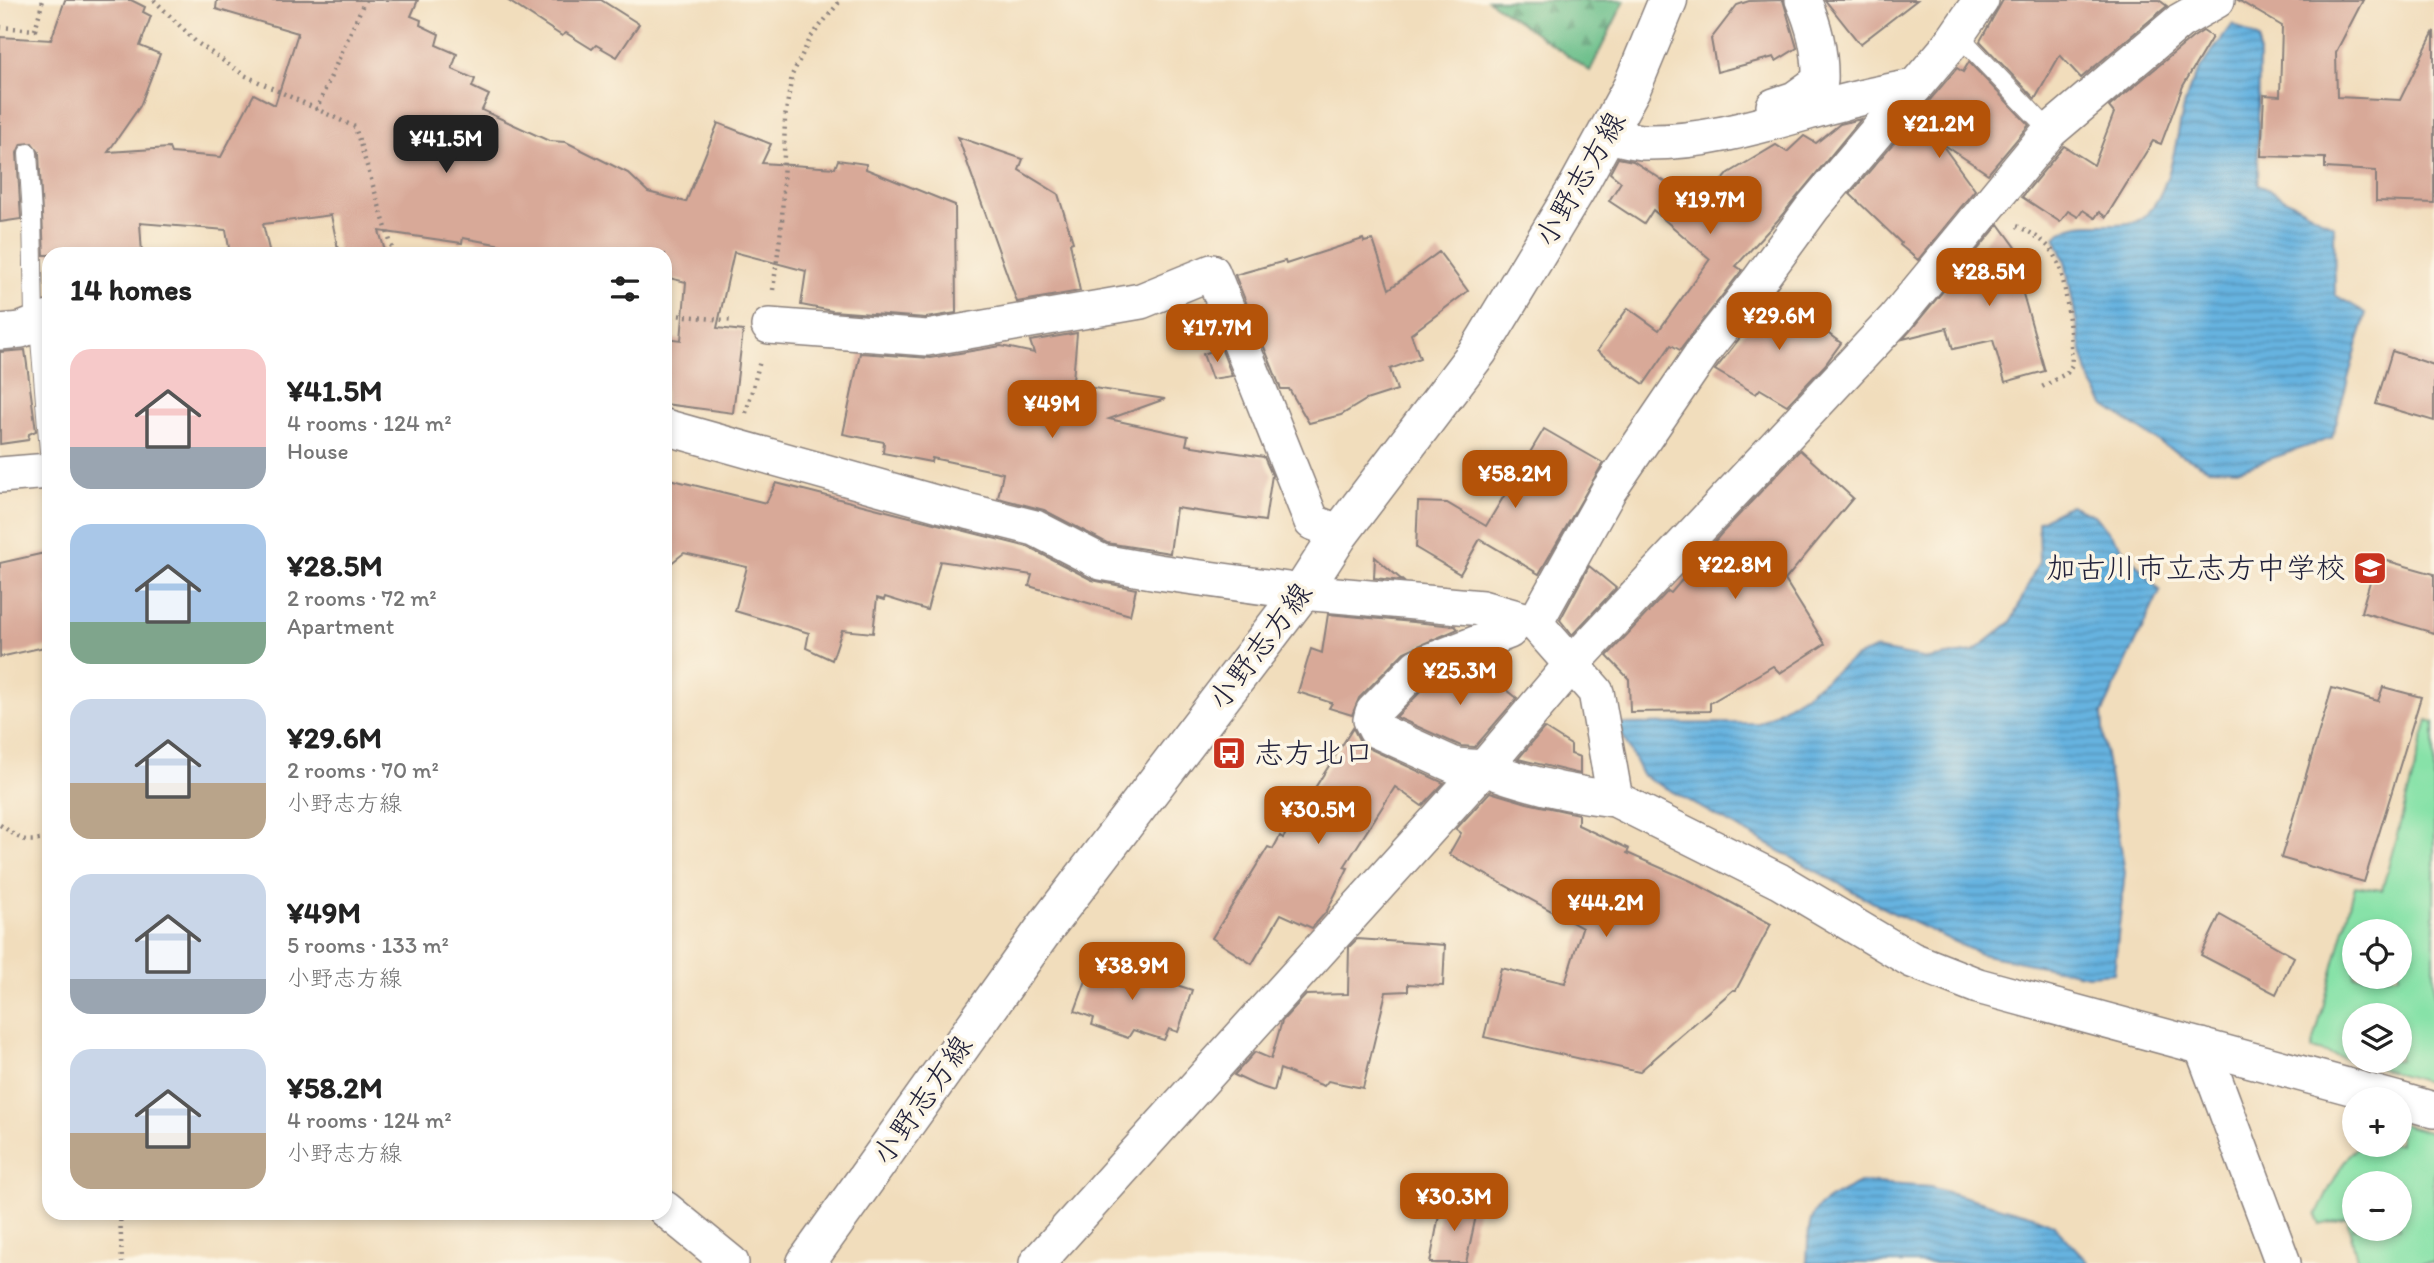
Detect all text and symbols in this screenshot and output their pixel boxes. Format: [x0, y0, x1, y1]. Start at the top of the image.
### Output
pin: ¥21.2M [1882, 100, 1996, 160]
street label: 小野志方線 [1526, 105, 1633, 253]
text: ¥21.2M [1903, 109, 1975, 137]
pin: ¥41.5M [389, 116, 503, 175]
text: ¥41.5M [409, 124, 483, 152]
pin: ¥19.7M [1653, 176, 1767, 236]
text: ¥19.7M [1675, 185, 1745, 213]
pin: ¥28.5M [1932, 248, 2046, 308]
text: ¥28.5M [1952, 257, 2026, 285]
icon: filters [606, 270, 644, 308]
text: 14 homes [70, 271, 192, 308]
pin: ¥29.6M [1722, 292, 1836, 352]
text: ¥29.6M [1743, 301, 1815, 329]
pin: ¥17.7M [1160, 304, 1274, 364]
text: ¥17.7M [1182, 313, 1252, 341]
text: ¥41.5M [287, 372, 382, 409]
icon: home [126, 377, 210, 461]
pin: ¥49M [1011, 380, 1093, 440]
text: ¥49M [1024, 389, 1080, 417]
text: 4 rooms · 124 m² [287, 409, 452, 437]
text: House [287, 437, 349, 465]
pin: ¥58.2M [1458, 450, 1572, 510]
text: ¥58.2M [1478, 459, 1552, 487]
pin: ¥22.8M [1678, 542, 1792, 601]
text: ¥28.5M [287, 547, 383, 584]
place label: 加古川市立志方中学校 [2046, 549, 2346, 586]
school or university icon: 加古川市立志方中学校 [2351, 549, 2389, 587]
text: ¥22.8M [1698, 550, 1772, 578]
icon: home [126, 552, 210, 636]
street label: 小野志方線 [1200, 575, 1320, 717]
text: 2 rooms · 72 m² [287, 584, 437, 612]
text: Apartment [287, 612, 394, 640]
pin: ¥25.3M [1403, 648, 1517, 707]
text: ¥25.3M [1423, 656, 1497, 684]
text: ¥29.6M [287, 719, 382, 756]
icon: home [126, 727, 210, 811]
bus stop icon: 志方北口 [1210, 734, 1248, 772]
place label: 志方北口 [1254, 734, 1374, 771]
text: 2 rooms · 70 m² [287, 756, 439, 784]
pin: ¥30.5M [1261, 786, 1375, 846]
text: 小野志方線 [287, 789, 402, 817]
text: ¥30.5M [1280, 795, 1356, 823]
pin: ¥44.2M [1549, 880, 1663, 939]
text: ¥44.2M [1568, 888, 1644, 916]
text: ¥49M [287, 894, 361, 931]
icon: home [126, 902, 210, 986]
map controls [2342, 919, 2412, 1241]
button: locate [2342, 919, 2412, 989]
text: 5 rooms · 133 m² [287, 931, 449, 959]
pin: ¥38.9M [1075, 942, 1189, 1002]
text: ¥38.9M [1095, 951, 1169, 979]
text: 小野志方線 [287, 964, 402, 992]
button: layers [2342, 1003, 2412, 1073]
street label: 小野志方線 [863, 1028, 980, 1172]
text: ¥58.2M [287, 1069, 383, 1106]
icon: home [126, 1077, 210, 1161]
button: + [2342, 1087, 2412, 1157]
text: 4 rooms · 124 m² [287, 1106, 452, 1134]
text: 小野志方線 [287, 1139, 402, 1167]
button: − [2342, 1171, 2412, 1241]
pin: ¥30.3M [1397, 1174, 1511, 1233]
text: ¥30.3M [1416, 1182, 1492, 1210]

